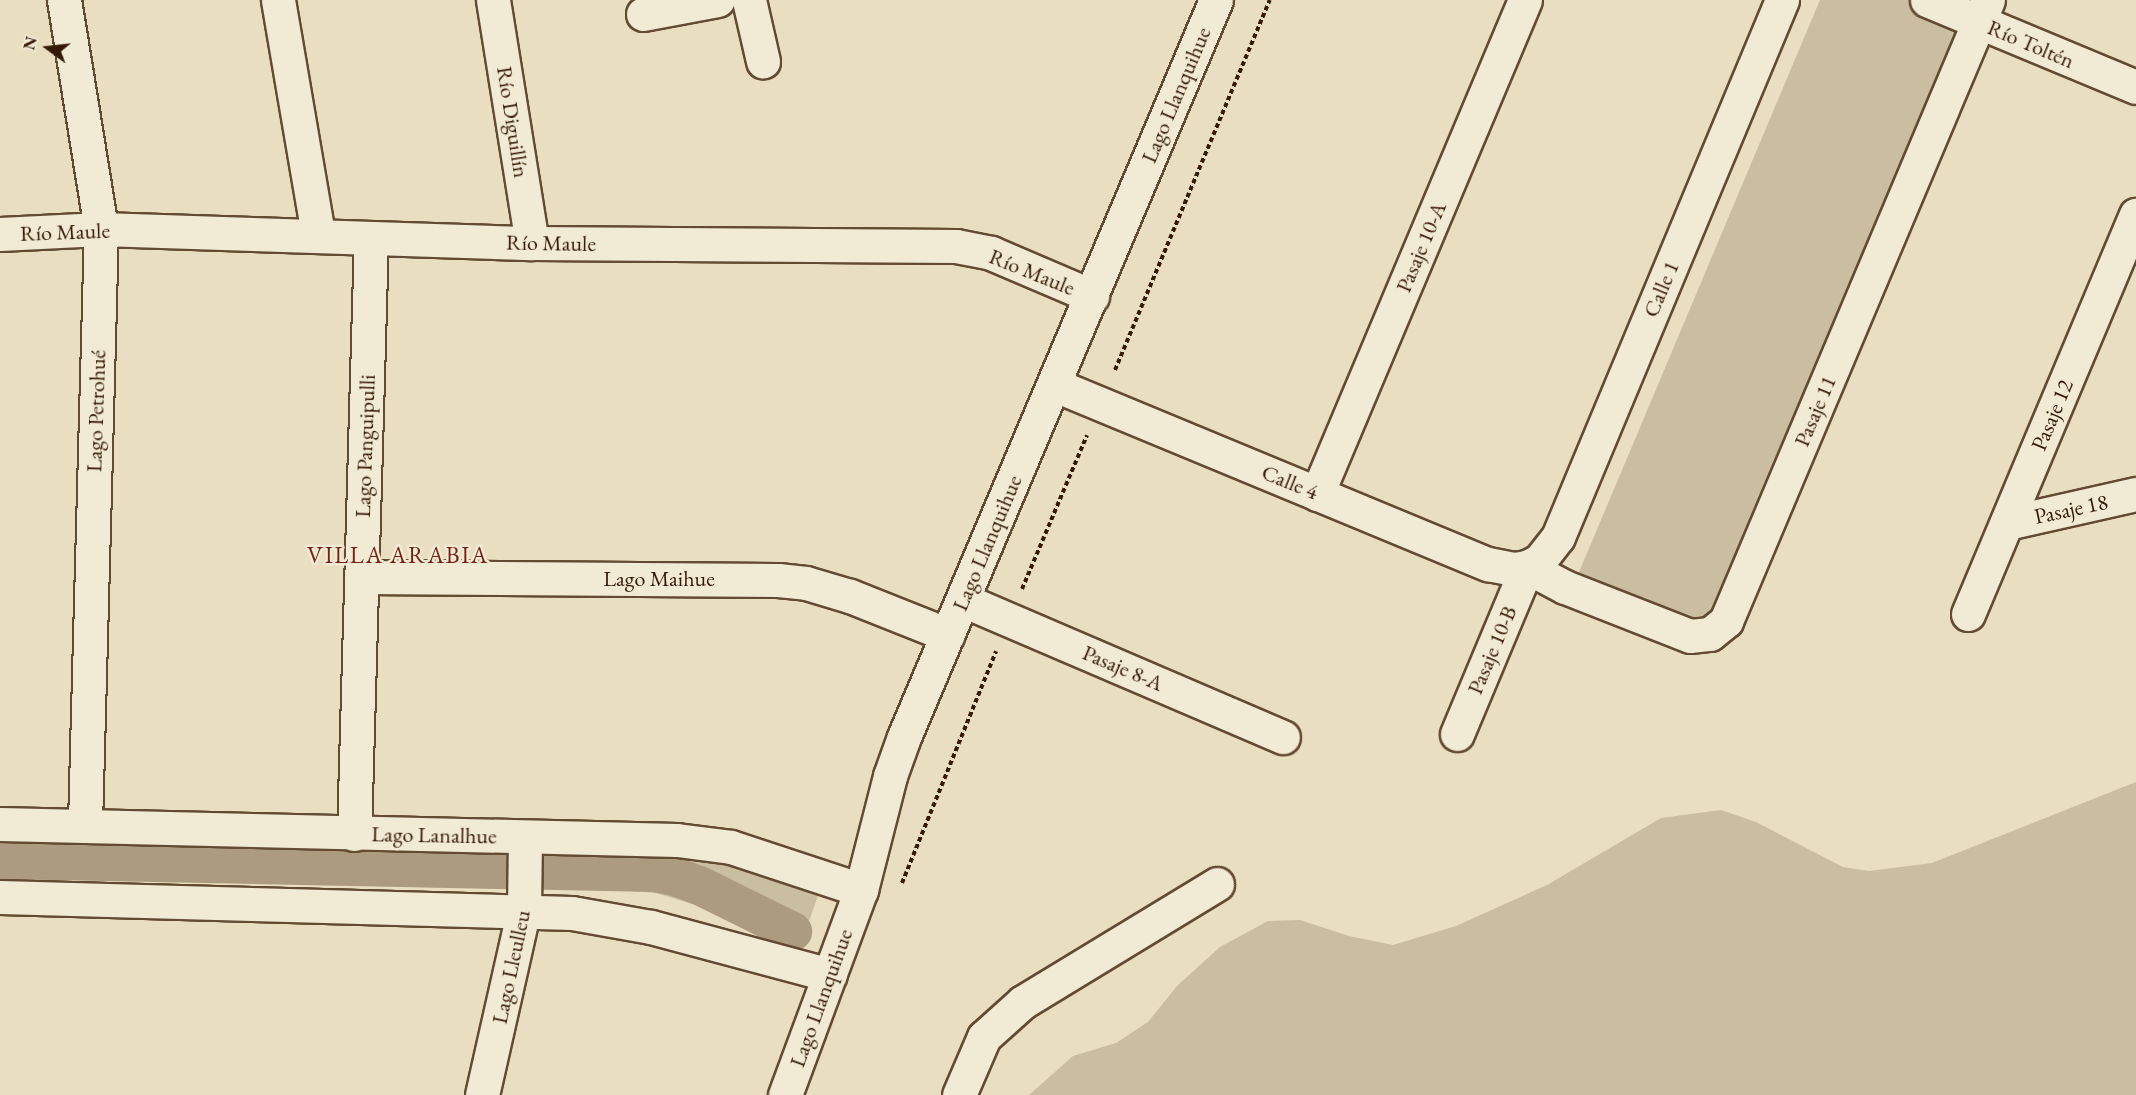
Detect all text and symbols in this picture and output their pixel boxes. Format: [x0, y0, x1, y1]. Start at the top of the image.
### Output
street label: Río Toltén [1984, 14, 2078, 74]
north arrow [18, 18, 78, 78]
street label: Lago Llanquihue [1136, 23, 1216, 167]
text: N [18, 34, 42, 52]
street label: Río Diguillín [491, 64, 535, 180]
street label: Pasaje 10-A [1390, 198, 1452, 296]
street label: Río Maule [20, 217, 110, 247]
street label: Río Maule [506, 229, 596, 257]
street label: Río Maule [985, 243, 1079, 301]
street label: Calle 1 [1637, 257, 1685, 321]
street label: Lago Petrohué [81, 349, 111, 473]
street label: Pasaje 11 [1788, 372, 1842, 450]
street label: Lago Panguipulli [349, 374, 381, 518]
street label: Pasaje 12 [2025, 376, 2079, 454]
street label: Calle 4 [1258, 459, 1322, 505]
street label: Lago Llanquihue [947, 471, 1027, 615]
street label: Pasaje 18 [2032, 488, 2110, 530]
district label: VILLA ARABIA [307, 541, 489, 569]
street label: Lago Maihue [603, 566, 715, 592]
street label: Pasaje 10-B [1462, 602, 1522, 698]
street label: Pasaje 8-A [1079, 639, 1167, 697]
street label: Lago Lanalhue [371, 821, 497, 849]
street label: Lago Lleulleu [486, 908, 536, 1026]
street label: Lago Llanquihue [784, 925, 858, 1071]

